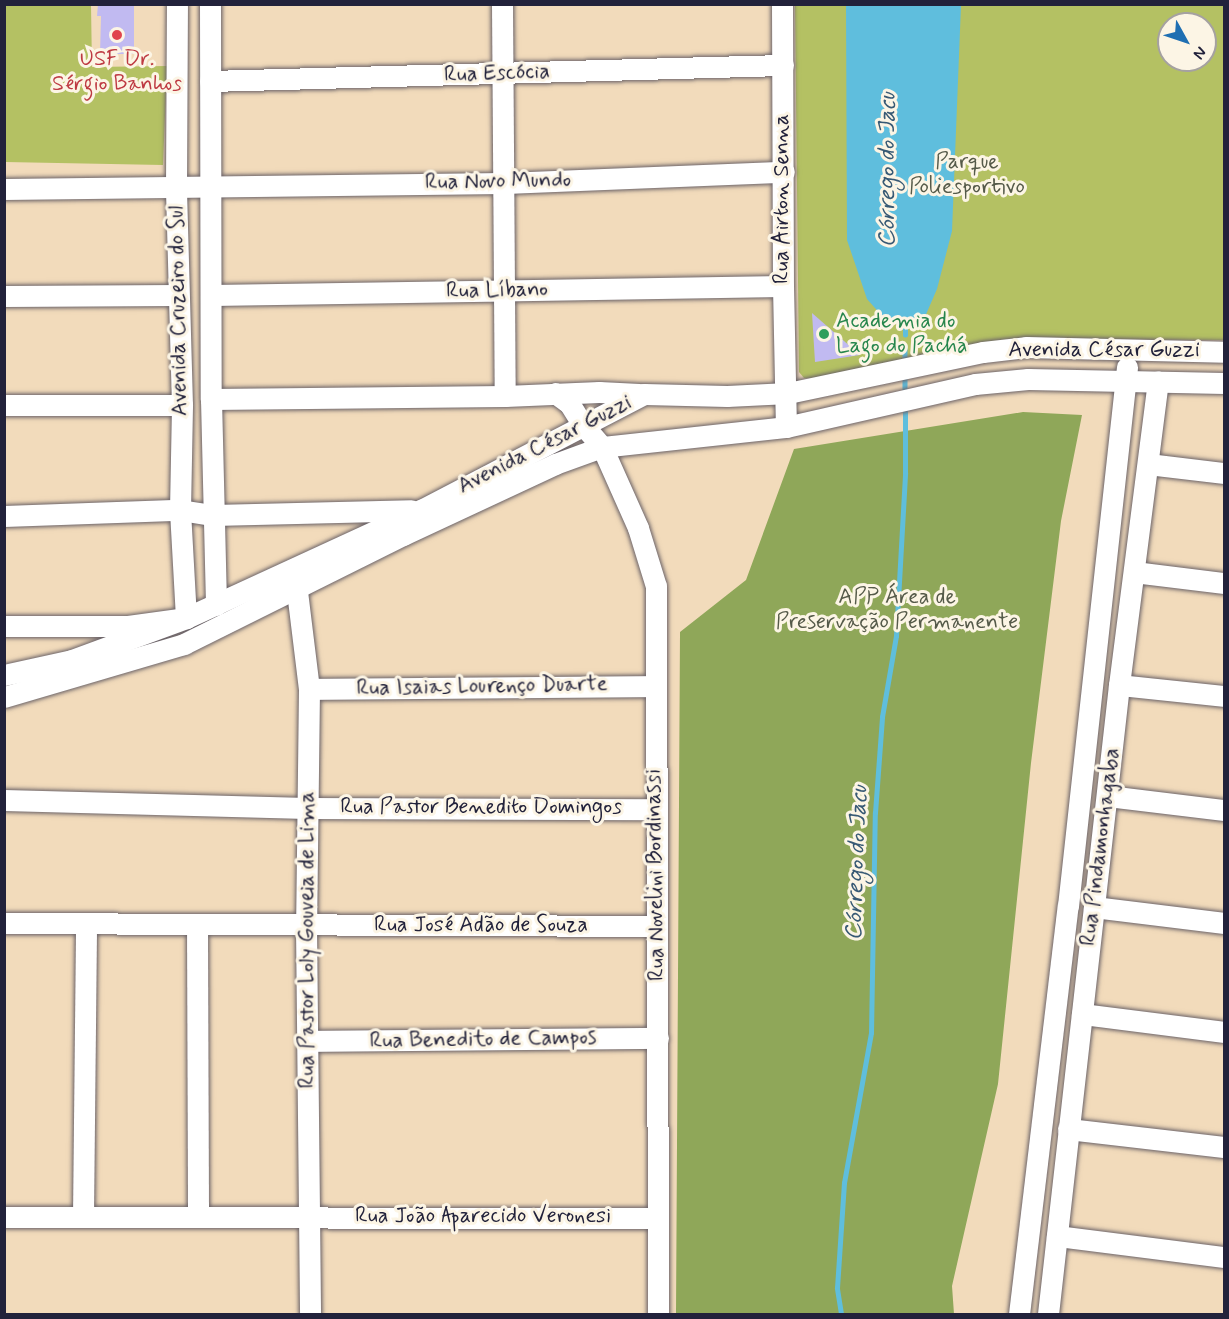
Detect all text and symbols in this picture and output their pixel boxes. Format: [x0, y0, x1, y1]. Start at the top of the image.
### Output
north arrow [1157, 12, 1217, 72]
marker: USF Dr. Sérgio Banhos [108, 26, 126, 44]
text: N [1188, 42, 1211, 63]
place label: USF Dr. Sérgio Banhos [53, 46, 181, 98]
street label: Rua Escócia [443, 59, 551, 89]
water label: Córrego do Jacu [874, 90, 902, 250]
street label: Rua Airton Senna [770, 114, 796, 284]
park label: Parque Poliesportivo [909, 149, 1025, 200]
street label: Rua Novo Mundo [423, 168, 573, 196]
street label: Avenida Cruzeiro do Sul [164, 202, 194, 420]
street label: Rua Líbano [446, 277, 548, 305]
place label: Academia do Lago do Pachá [836, 308, 967, 360]
marker: Academia do Lago do Pachá [817, 327, 831, 341]
street label: Avenida César Guzzi [1007, 338, 1201, 364]
street label: Avenida César Guzzi [453, 389, 637, 501]
park label: APP Área de Preservação Permanente [777, 584, 1017, 636]
street label: Rua Isaias Lourenço Duarte [352, 672, 612, 702]
street label: Rua Pindamonhagaba [1076, 747, 1126, 947]
street label: Rua Novelini Bordinassi [641, 768, 671, 982]
water label: Córrego do Jacu [840, 783, 874, 943]
street label: Rua Pastor Loly Gouveia de Lima [295, 791, 321, 1089]
street label: Rua Pastor Benedito Domingos [336, 795, 626, 821]
street label: Rua José Adão de Souza [372, 913, 590, 939]
street label: Rua Benedito de Campos [366, 1025, 600, 1055]
street label: Rua João Aparecido Veronesi [355, 1204, 611, 1230]

